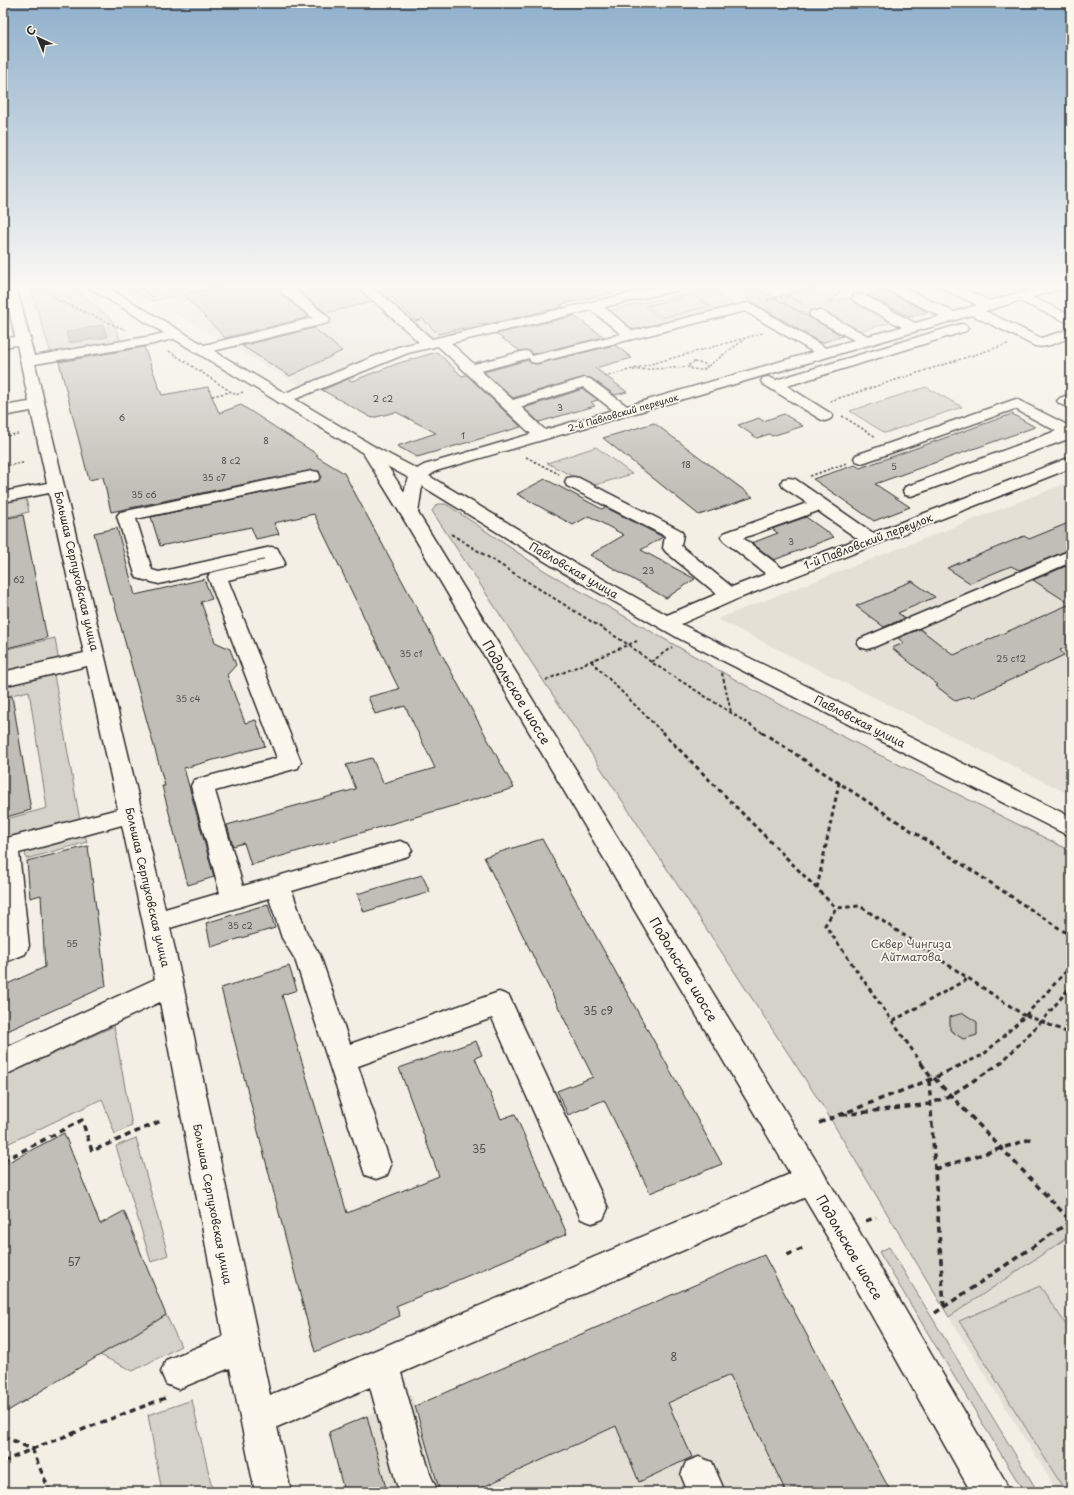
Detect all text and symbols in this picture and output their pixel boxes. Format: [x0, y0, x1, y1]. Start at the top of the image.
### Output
north arrow [18, 18, 58, 58]
text: С [22, 21, 40, 39]
street label: 2-й Павловский переулок [566, 389, 681, 435]
house number: 2 с2 [373, 391, 393, 405]
house number: 3 [557, 400, 563, 414]
house number: 6 [119, 410, 125, 424]
house number: 1 [461, 428, 465, 442]
house number: 8 [263, 433, 269, 447]
house number: 8 с2 [221, 453, 241, 467]
house number: 18 [681, 457, 691, 471]
house number: 5 [891, 459, 897, 473]
house number: 35 с7 [202, 470, 226, 484]
house number: 35 с6 [131, 487, 157, 501]
street label: Большая Серпуховская улица [50, 489, 104, 653]
street label: 1-й Павловский переулок [801, 508, 936, 574]
house number: 3 [788, 534, 794, 548]
street label: Павловская улица [526, 538, 622, 602]
house number: 23 [642, 563, 654, 577]
house number: 62 [13, 572, 25, 586]
street label: Подольское шоссе [478, 636, 556, 748]
house number: 35 с1 [399, 646, 423, 660]
house number: 25 с12 [996, 651, 1026, 665]
house number: 35 с4 [176, 691, 201, 705]
street label: Павловская улица [811, 691, 909, 751]
street label: Большая Серпуховская улица [121, 805, 175, 969]
street label: Подольское шоссе [645, 913, 723, 1025]
house number: 35 с2 [227, 918, 253, 932]
park label: Сквер Чингиза Айтматова [871, 935, 951, 965]
house number: 55 [66, 936, 78, 950]
house number: 35 с9 [583, 1002, 613, 1019]
street label: Большая Серпуховская улица [189, 1122, 237, 1286]
house number: 35 [472, 1140, 486, 1157]
street label: Подольское шоссе [812, 1191, 888, 1303]
house number: 57 [67, 1253, 81, 1270]
house number: 8 [671, 1348, 678, 1365]

